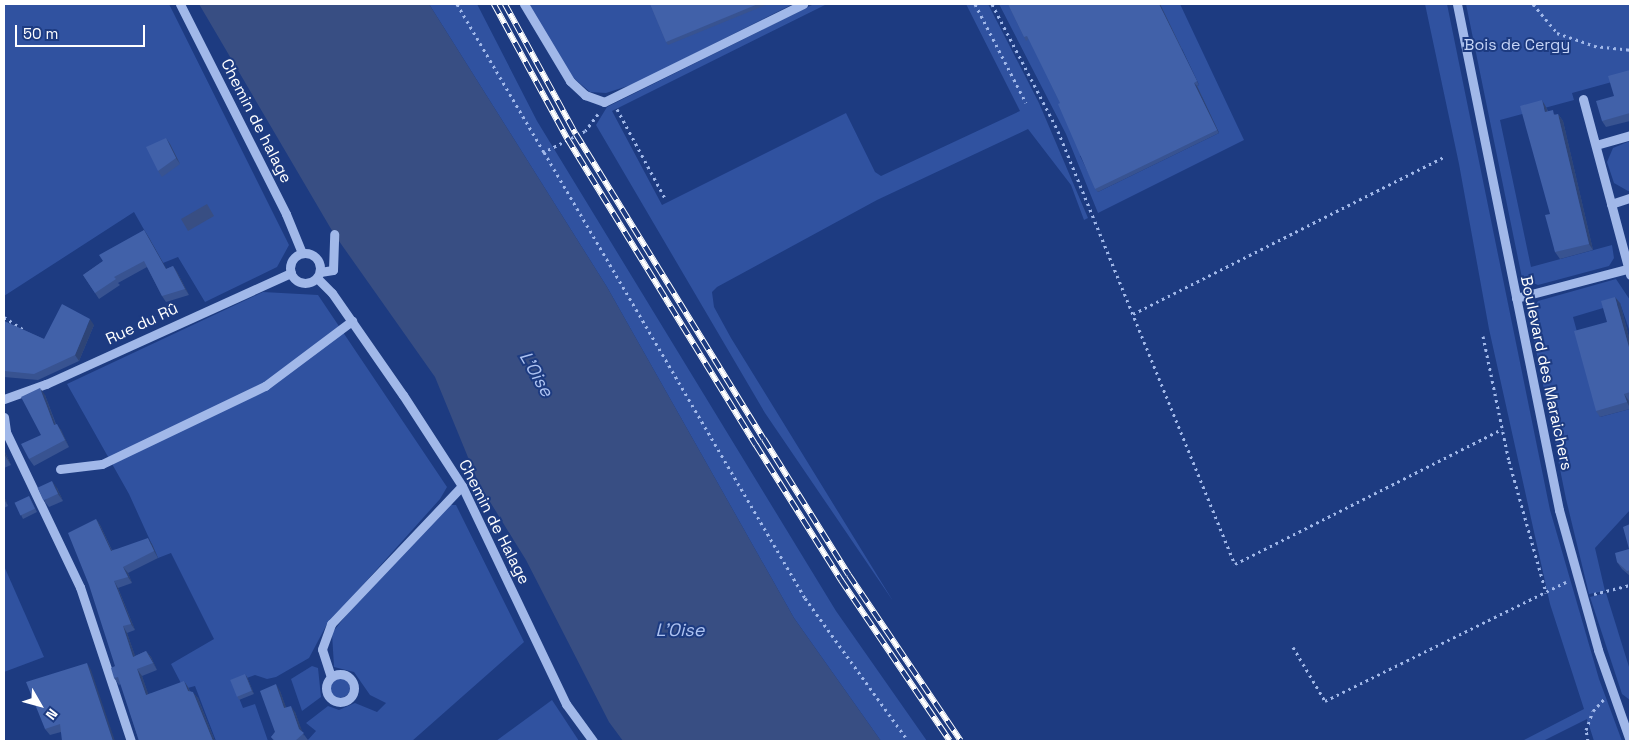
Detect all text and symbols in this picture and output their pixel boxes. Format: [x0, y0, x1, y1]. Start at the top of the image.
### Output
scale bar [18, 15, 148, 47]
text: 50 m [23, 24, 58, 43]
park label: Bois de Cergy [1464, 35, 1570, 55]
street label: Chemin de halage [216, 56, 296, 186]
street label: Boulevard des Maraichers [1516, 274, 1576, 472]
street label: Rue du Rû [103, 299, 181, 349]
water label: L'Oise [514, 347, 558, 401]
street label: Chemin de Halage [454, 456, 534, 588]
water label: L’Oise [656, 619, 704, 641]
north arrow [15, 680, 65, 730]
text: N [42, 705, 62, 723]

